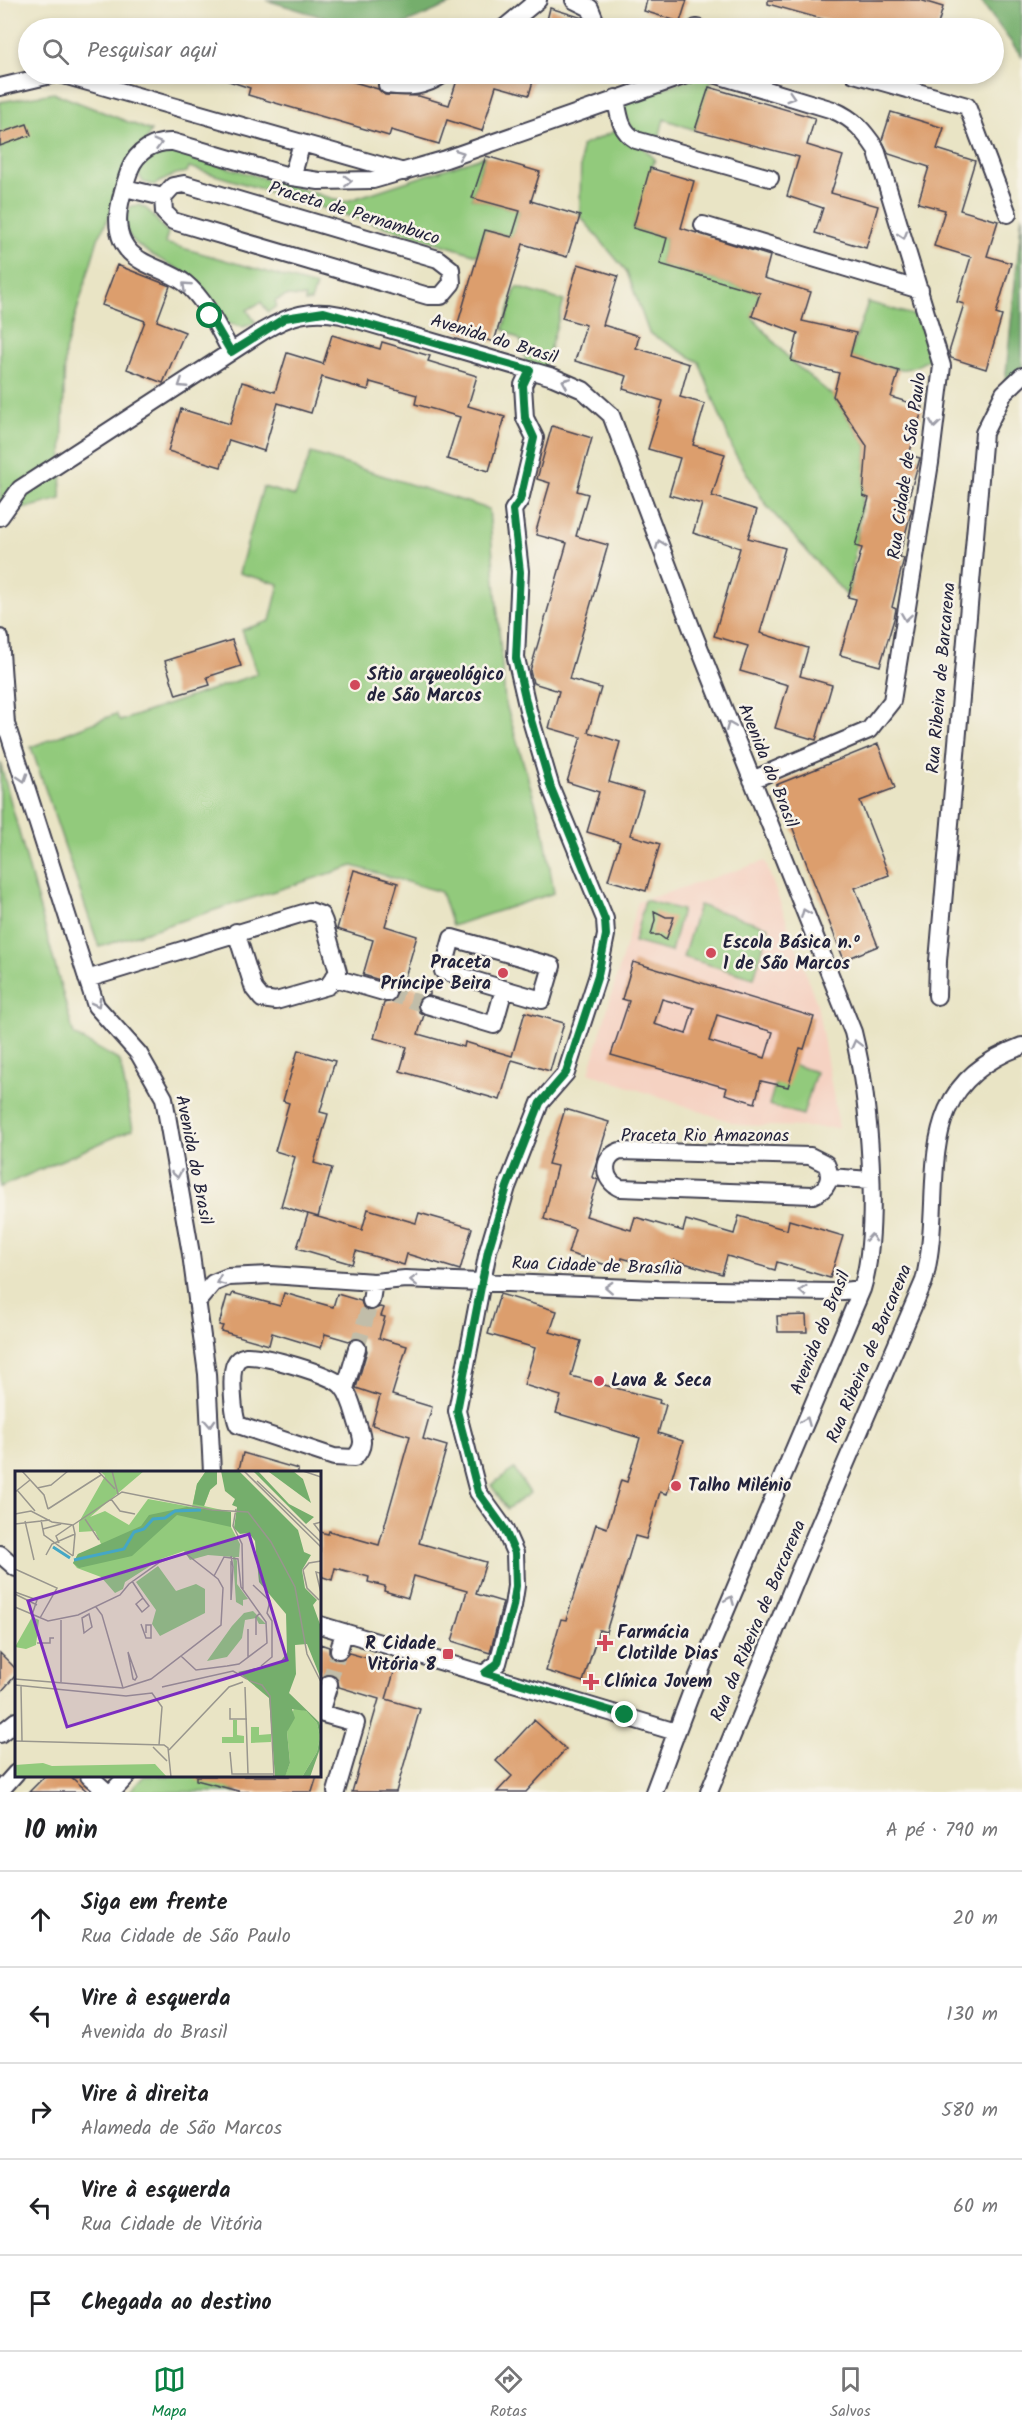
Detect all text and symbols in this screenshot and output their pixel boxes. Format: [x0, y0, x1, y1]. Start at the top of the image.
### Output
search box [18, 18, 1004, 84]
text: Pesquisar aqui [87, 34, 217, 69]
icon: search [39, 35, 72, 68]
one-way arrow [785, 89, 795, 102]
one-way arrow [153, 139, 163, 152]
one-way arrow [454, 149, 465, 162]
street label: Praceta de Pernambuco [265, 174, 443, 254]
one-way arrow [344, 175, 353, 188]
one-way arrow [896, 230, 908, 240]
one-way arrow [183, 282, 193, 293]
route start [196, 302, 222, 328]
street label: Avenida do Brasil [427, 307, 562, 373]
street label: Rua Cidade de São Paulo [881, 371, 935, 561]
one-way arrow [178, 376, 188, 388]
one-way arrow [561, 377, 572, 389]
one-way arrow [930, 420, 942, 429]
one-way arrow [655, 539, 667, 550]
street label: Rua Ribeira de Barcarena [919, 581, 965, 775]
one-way arrow [901, 613, 913, 622]
place label: Sítio arqueológico de São Marcos [367, 661, 504, 711]
marker: Sítio arqueológico de São Marcos [348, 678, 362, 692]
street label: Avenida do Brasil [729, 699, 805, 833]
one-way arrow [725, 721, 737, 732]
one-way arrow [16, 772, 28, 783]
one-way arrow [800, 909, 812, 920]
place label: Escola Básica n.º 1 de São Marcos [723, 929, 860, 979]
marker: Escola Básica n.º 1 de São Marcos [704, 946, 718, 960]
place label: Praceta Príncipe Beira [381, 949, 491, 999]
marker: Praceta Príncipe Beira [496, 966, 510, 980]
one-way arrow [90, 997, 101, 1007]
one-way arrow [851, 1039, 864, 1049]
street label: Avenida do Brasil [166, 1093, 220, 1228]
street label: Praceta Rio Amazonas [621, 1122, 790, 1151]
one-way arrow [171, 1170, 183, 1179]
one-way arrow [864, 1233, 877, 1242]
street label: Rua Cidade de Brasília [511, 1250, 683, 1284]
street label: Rua Ribeira de Barcarena [819, 1260, 921, 1448]
street label: Avenida do Brasil [783, 1266, 859, 1400]
one-way arrow [409, 1273, 418, 1286]
one-way arrow [216, 1274, 227, 1286]
one-way arrow [604, 1280, 613, 1293]
one-way arrow [799, 1285, 808, 1298]
place label: Lava & Seca [611, 1367, 712, 1396]
marker: Lava & Seca [592, 1374, 606, 1388]
one-way arrow [799, 1416, 811, 1427]
one-way arrow [203, 1419, 216, 1428]
inset map [15, 1471, 321, 1777]
place label: Talho Milénio [688, 1472, 791, 1501]
marker: Talho Milénio [669, 1479, 683, 1493]
street label: Rua da Ribeira de Barcarena [703, 1516, 815, 1726]
one-way arrow [723, 1595, 735, 1606]
place label: Farmácia Clotilde Dias [617, 1619, 719, 1669]
place label: R Cidade Vitória 8 [365, 1630, 436, 1680]
marker: Farmácia Clotilde Dias [598, 1636, 612, 1650]
marker: R Cidade Vitória 8 [441, 1647, 455, 1661]
place label: Clínica Jovem [604, 1668, 712, 1697]
marker: Clínica Jovem [582, 1673, 600, 1691]
route end [611, 1701, 637, 1727]
text: 10 min [24, 1810, 98, 1852]
text: A pé · 790 m [886, 1815, 998, 1847]
text: Siga em frente [81, 1886, 227, 1921]
icon: ahead [24, 1903, 57, 1936]
text: 20 m [952, 1903, 998, 1935]
text: Rua Cidade de São Paulo [81, 1921, 291, 1953]
text: Vire à esquerda [81, 1982, 230, 2017]
icon: left [24, 1999, 57, 2032]
text: 130 m [946, 1999, 998, 2031]
text: Avenida do Brasil [81, 2017, 227, 2049]
text: Vire à direita [81, 2078, 209, 2113]
icon: right [24, 2095, 57, 2128]
text: 580 m [941, 2095, 998, 2127]
text: Alameda de São Marcos [81, 2113, 282, 2145]
text: Vire à esquerda [81, 2174, 230, 2209]
icon: left [24, 2191, 57, 2224]
text: 60 m [953, 2191, 998, 2223]
text: Rua Cidade de Vitória [81, 2209, 263, 2241]
text: Chegada ao destino [81, 2286, 272, 2321]
icon: arrive [24, 2287, 57, 2320]
tab: Mapa [151, 2363, 187, 2424]
tab: Rotas [490, 2363, 527, 2424]
tab: Salvos [830, 2363, 871, 2424]

